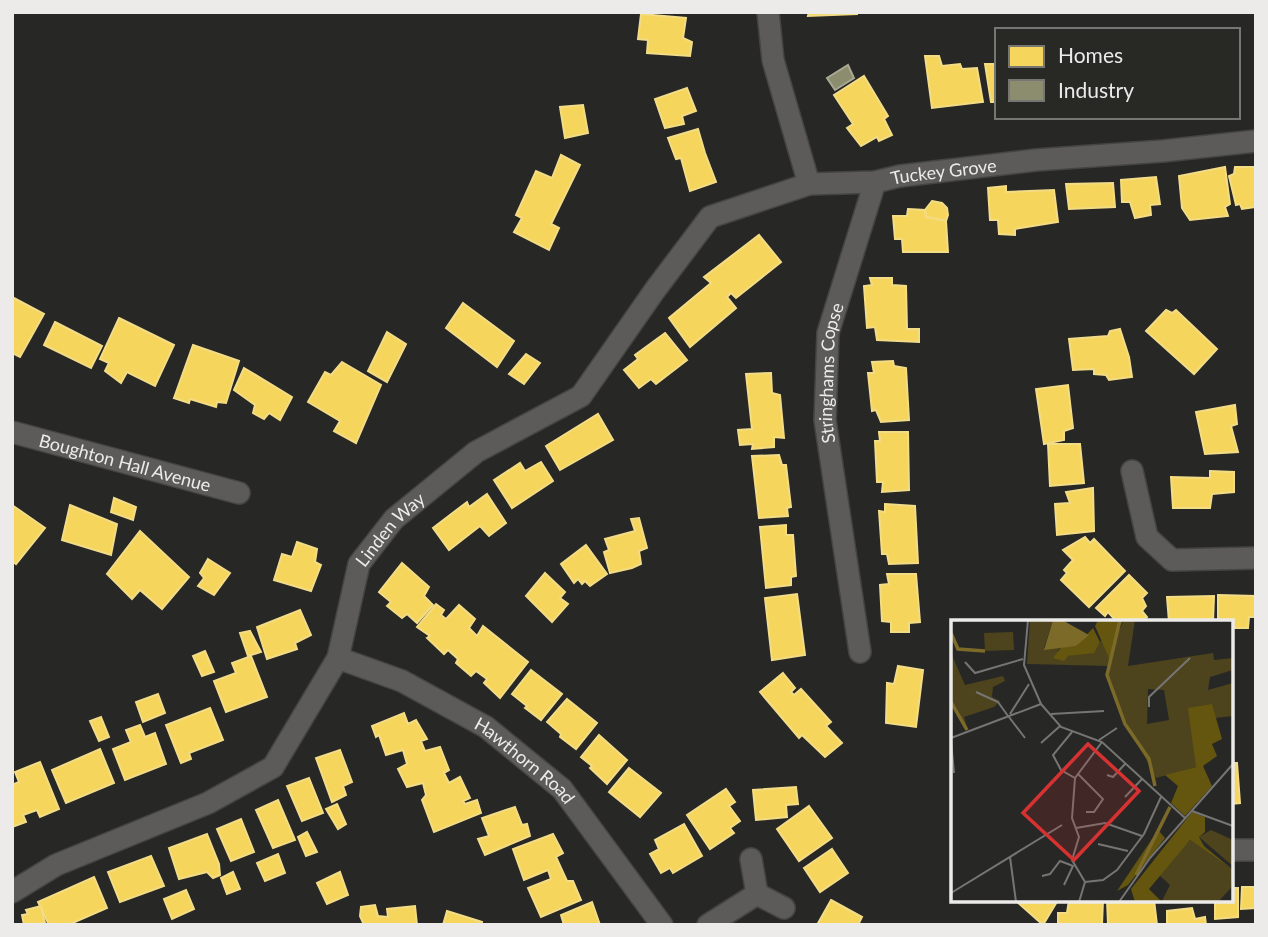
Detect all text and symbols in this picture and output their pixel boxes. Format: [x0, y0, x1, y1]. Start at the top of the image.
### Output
legend [995, 28, 1240, 119]
text: Homes [1058, 42, 1123, 67]
text: Industry [1058, 77, 1134, 102]
street label: Tuckey Grove [888, 154, 998, 189]
street label: Stringhams Copse [814, 300, 848, 445]
street label: Boughton Hall Avenue [37, 429, 213, 496]
street label: Linden Way [350, 487, 430, 571]
inset map [951, 620, 1233, 902]
street label: Hawthorn Road [471, 712, 580, 808]

